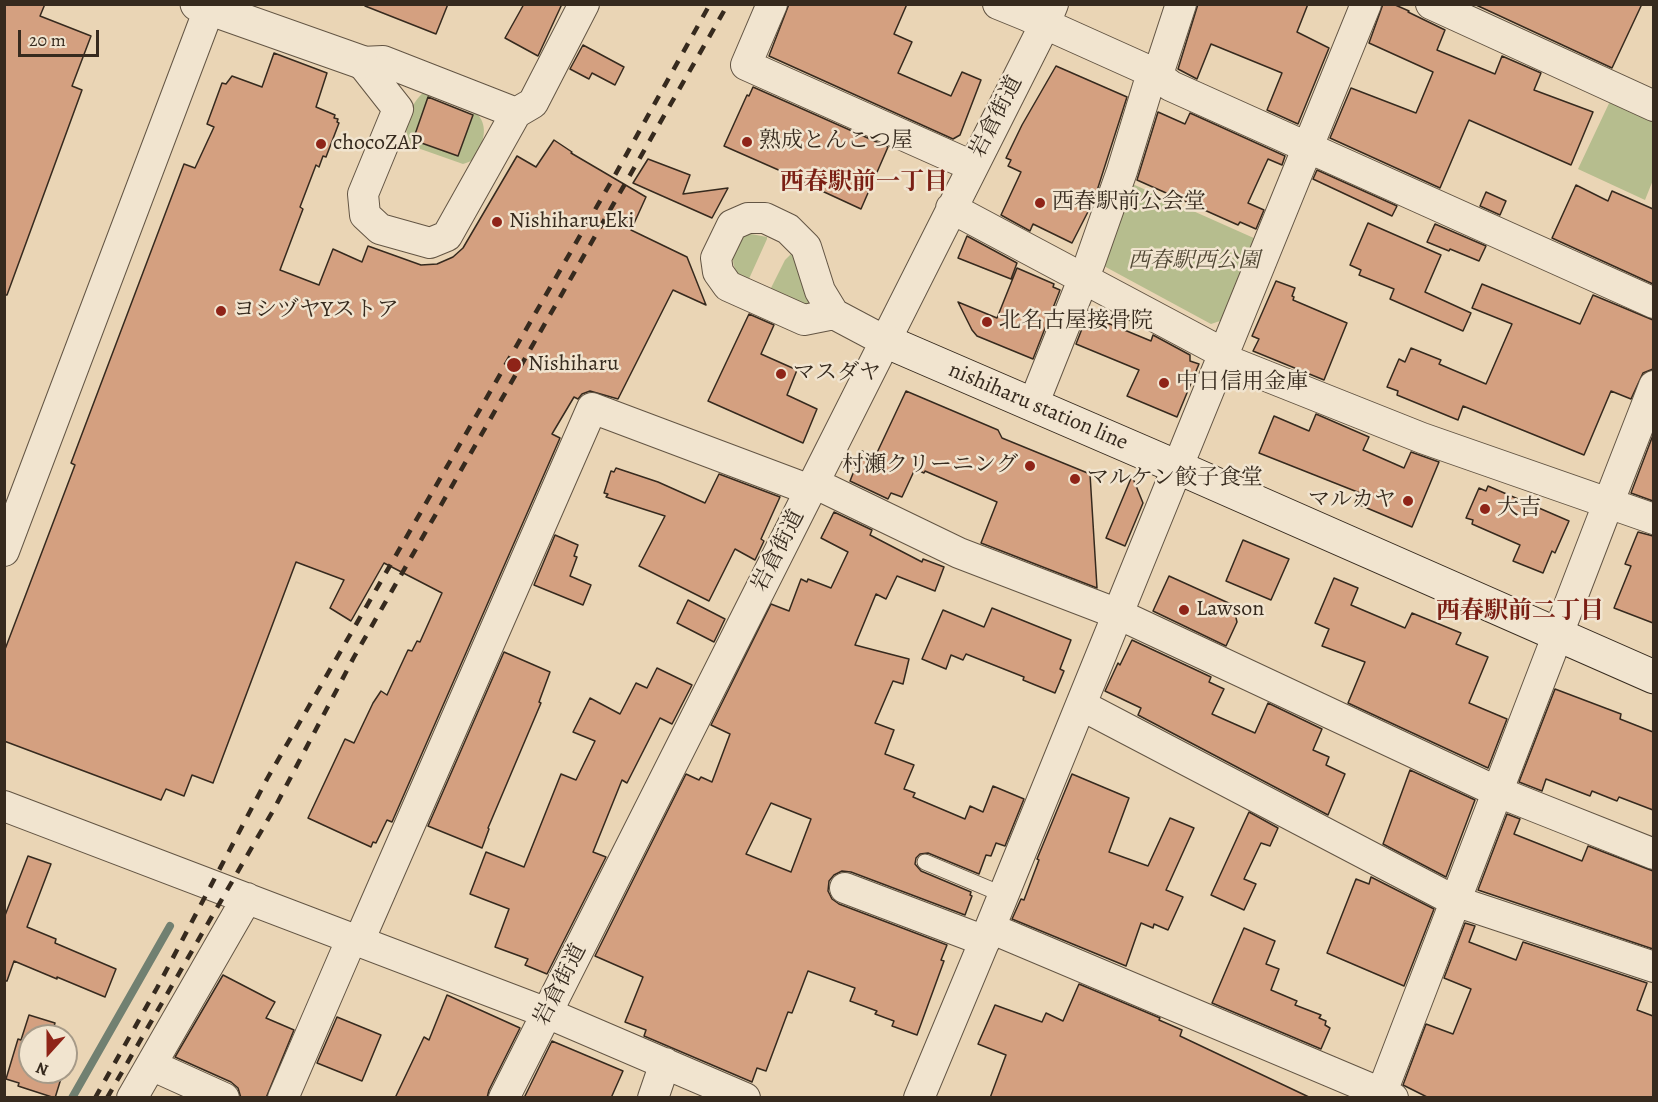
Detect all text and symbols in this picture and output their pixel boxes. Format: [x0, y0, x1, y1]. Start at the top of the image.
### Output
scale bar [21, 18, 102, 56]
text: 20 m [29, 28, 66, 52]
street label: 岩倉街道 [965, 72, 1029, 162]
place label: 熟成とんこつ屋 [759, 129, 913, 155]
place label: chocoZAP [333, 131, 422, 157]
marker: 熟成とんこつ屋 [740, 135, 754, 149]
marker: chocoZAP [314, 137, 328, 151]
district label: 西春駅前一丁目 [780, 169, 948, 197]
place label: 西春駅前公会堂 [1052, 190, 1206, 216]
marker: 西春駅前公会堂 [1033, 196, 1047, 210]
place label: Nishiharu Eki [509, 209, 634, 235]
marker: Nishiharu Eki [490, 215, 504, 229]
park label: 西春駅西公園 [1128, 249, 1260, 275]
place label: ヨシヅヤYストア [233, 298, 399, 324]
marker: ヨシヅヤYストア [214, 304, 228, 318]
place label: 北名古屋接骨院 [999, 309, 1153, 335]
marker: 北名古屋接骨院 [980, 315, 994, 329]
place label: Nishiharu [528, 352, 619, 378]
marker: Nishiharu [505, 356, 523, 374]
street label: nishiharu station line [944, 357, 1132, 457]
place label: マスダヤ [793, 361, 881, 387]
marker: マスダヤ [774, 367, 788, 381]
place label: 中日信用金庫 [1176, 370, 1308, 396]
marker: 中日信用金庫 [1157, 376, 1171, 390]
place label: 村瀬クリーニング [842, 453, 1018, 479]
marker: 村瀬クリーニング [1023, 459, 1037, 473]
place label: マルケン餃子食堂 [1087, 466, 1263, 492]
marker: マルケン餃子食堂 [1068, 472, 1082, 486]
place label: マルカヤ [1308, 488, 1396, 514]
marker: マルカヤ [1401, 494, 1415, 508]
place label: 大吉 [1497, 496, 1541, 522]
marker: 大吉 [1478, 502, 1492, 516]
street label: 岩倉街道 [747, 506, 811, 596]
place label: Lawson [1196, 597, 1264, 623]
district label: 西春駅前二丁目 [1436, 598, 1604, 626]
marker: Lawson [1177, 603, 1191, 617]
street label: 岩倉街道 [529, 940, 593, 1030]
north arrow [18, 1024, 78, 1084]
text: N [33, 1057, 52, 1081]

